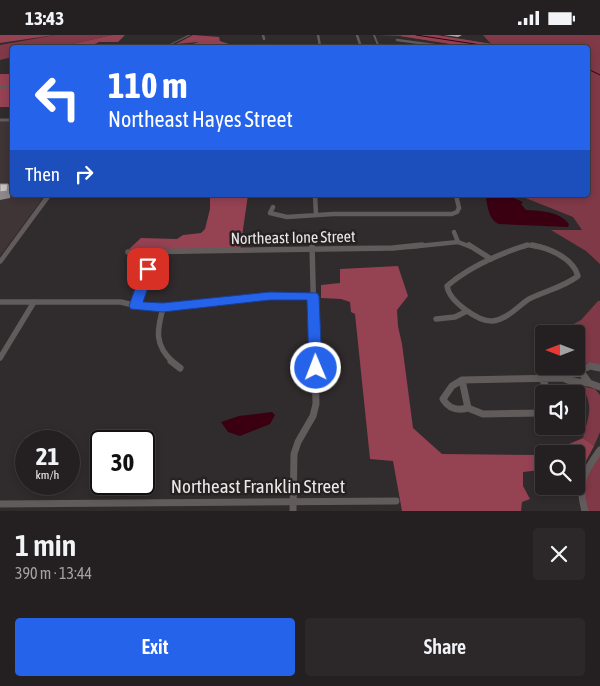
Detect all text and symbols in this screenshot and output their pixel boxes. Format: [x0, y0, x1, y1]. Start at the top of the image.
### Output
text: 13:43 [25, 7, 64, 29]
icon: left [25, 65, 90, 130]
text: 110 m [108, 65, 187, 105]
text: Northeast Hayes Street [108, 106, 293, 132]
icon: right [70, 160, 98, 188]
text: Then [25, 163, 60, 185]
street label: Northeast Ione Street [230, 227, 356, 247]
pin [127, 248, 169, 290]
icon: arrive [134, 255, 162, 283]
north arrow [535, 325, 585, 375]
map controls [535, 325, 585, 495]
position arrow [289, 341, 341, 393]
button: sound [535, 385, 585, 435]
speed limit sign: 30 [90, 430, 155, 495]
text: 21 [36, 442, 59, 470]
button: search [535, 445, 585, 495]
text: km/h [36, 468, 59, 482]
street label: Northeast Franklin Street [171, 475, 345, 497]
text: 1 min [15, 528, 76, 562]
button: close [533, 528, 585, 580]
text: 390 m · 13:44 [15, 564, 92, 582]
button: Exit [15, 618, 295, 676]
button: Share [305, 618, 585, 676]

